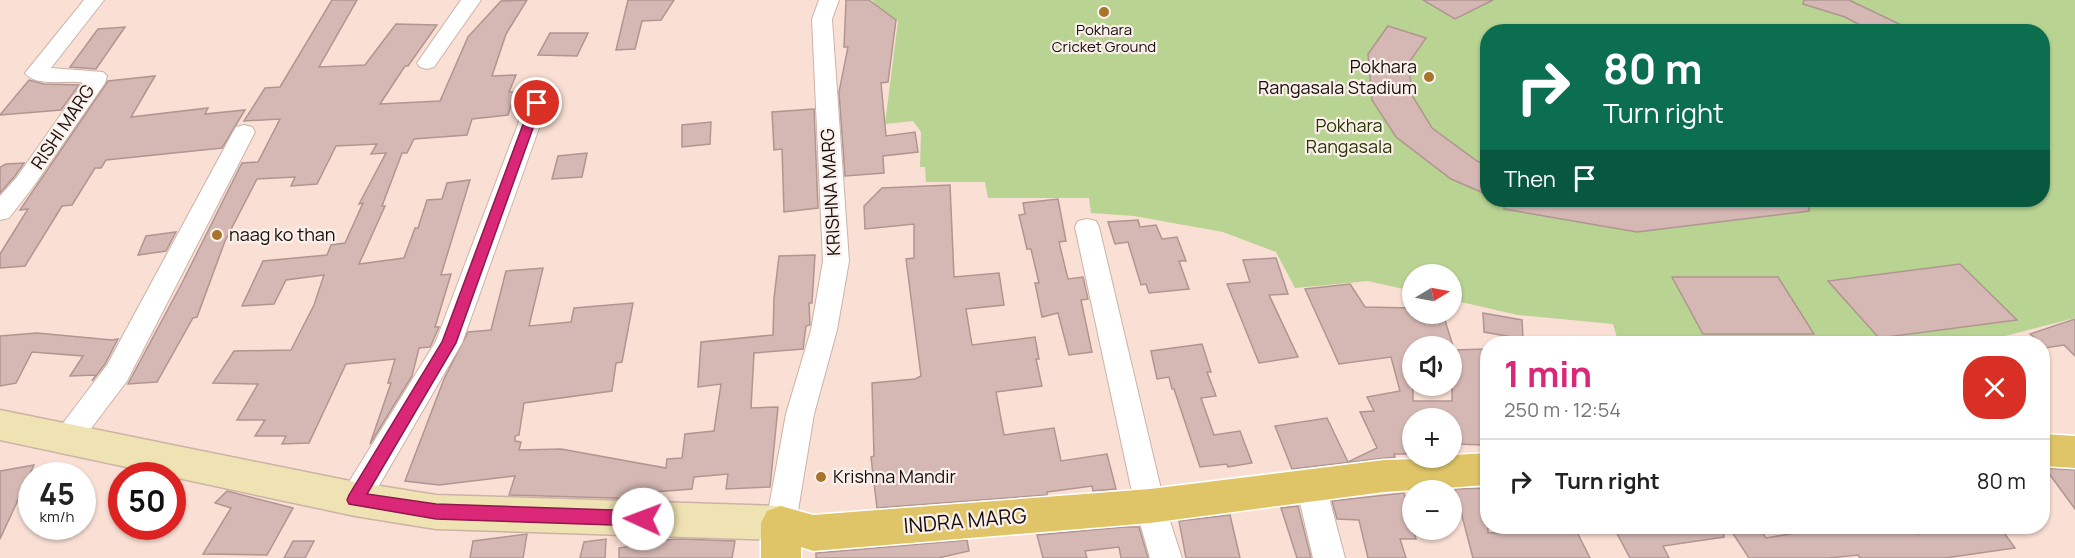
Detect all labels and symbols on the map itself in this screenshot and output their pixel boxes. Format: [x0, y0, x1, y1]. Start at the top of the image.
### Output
marker: Pokhara Cricket Ground [1097, 5, 1111, 19]
place label: Pokhara Cricket Ground [1052, 19, 1156, 57]
place label: Pokhara Rangasala Stadium [1258, 54, 1417, 99]
marker: Pokhara Rangasala Stadium [1422, 70, 1436, 84]
pin [511, 77, 562, 128]
street label: RISHI MARG [25, 79, 100, 174]
park label: Pokhara Rangasala [1306, 113, 1392, 158]
street label: KRISHNA MARG [815, 127, 845, 256]
place label: naag ko than [229, 222, 336, 246]
marker: naag ko than [210, 228, 224, 242]
north arrow [1402, 264, 1462, 324]
speed limit sign: 50 [108, 462, 186, 540]
place label: Krishna Mandir [833, 464, 956, 488]
marker: Krishna Mandir [814, 470, 828, 484]
position arrow [611, 487, 675, 551]
street label: INDRA MARG [902, 501, 1028, 539]

